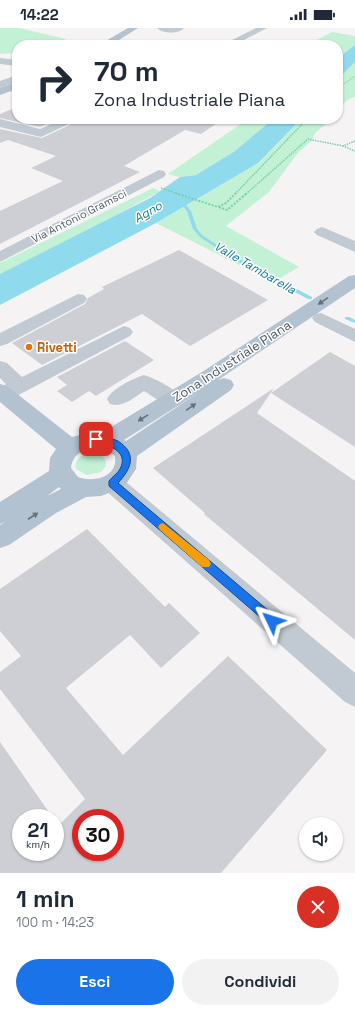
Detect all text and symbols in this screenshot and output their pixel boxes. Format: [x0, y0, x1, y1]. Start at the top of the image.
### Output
text: 14:22 [20, 5, 59, 24]
text: 70 m [94, 53, 159, 89]
icon: right [28, 56, 80, 108]
text: Zona Industriale Piana [94, 88, 285, 111]
street label: Via Antonio Gramsci [29, 186, 129, 246]
water label: Agno [131, 197, 166, 226]
water label: Valle Tambarella [211, 238, 299, 298]
one-way arrow [317, 298, 328, 305]
street label: Zona Industriale Piana [170, 316, 295, 406]
place label: Rivetti [37, 339, 77, 356]
marker: Rivetti [24, 342, 34, 352]
one-way arrow [186, 403, 197, 411]
one-way arrow [138, 414, 148, 422]
pin [79, 422, 113, 456]
icon: arrive [85, 428, 107, 450]
one-way arrow [27, 513, 38, 520]
position arrow [251, 600, 293, 642]
speed limit sign: 30 [72, 809, 124, 861]
text: 21 [28, 817, 48, 843]
map controls [299, 817, 343, 861]
button: sound [299, 817, 343, 861]
text: km/h [26, 838, 50, 851]
text: 1 min [16, 883, 75, 914]
button: close [297, 886, 339, 928]
text: 100 m · 14:23 [16, 914, 94, 931]
button: Esci [16, 959, 174, 1005]
button: Condividi [182, 959, 339, 1005]

